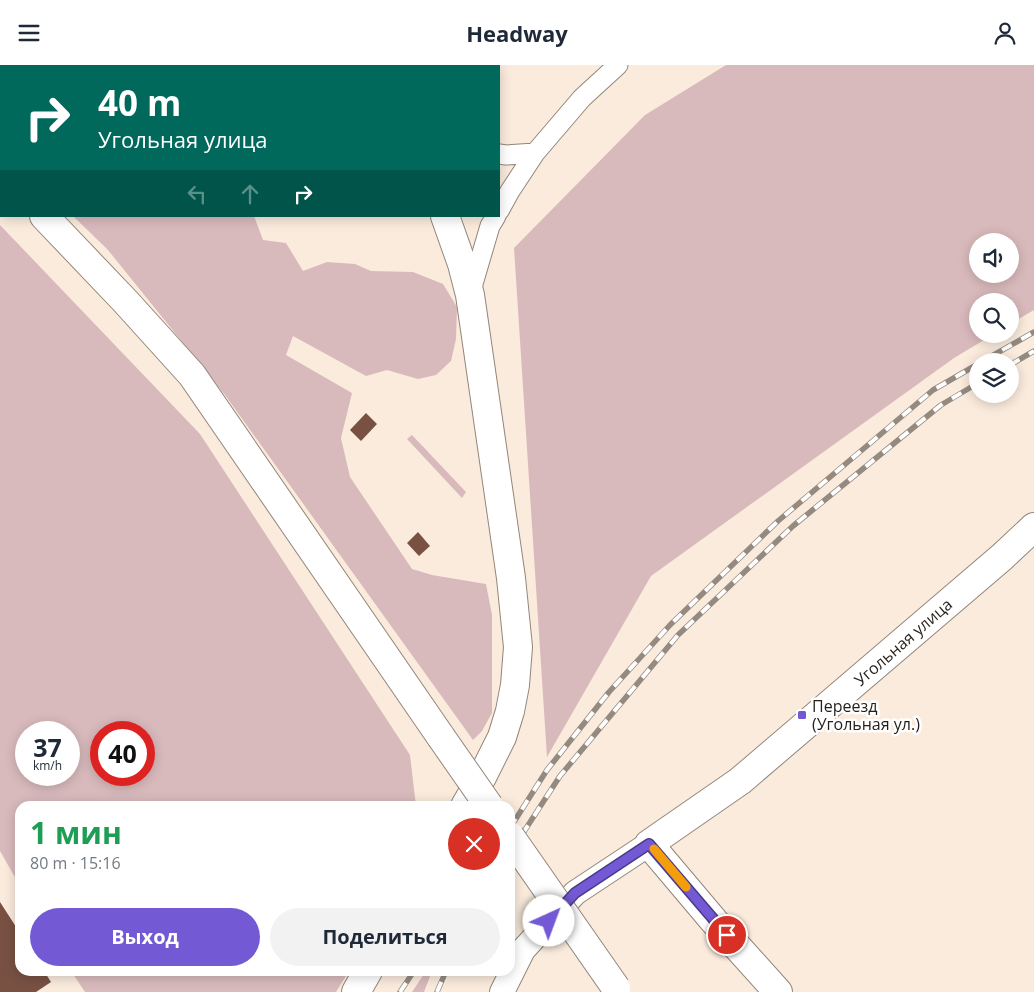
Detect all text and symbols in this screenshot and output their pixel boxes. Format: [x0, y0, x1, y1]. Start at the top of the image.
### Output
text: Headway [466, 18, 568, 48]
icon: menu [15, 19, 43, 47]
icon: person [991, 19, 1019, 47]
text: 40 m [98, 79, 181, 126]
icon: right [15, 85, 80, 150]
text: Угольная улица [98, 124, 268, 154]
icon: left [183, 180, 211, 208]
icon: ahead [236, 180, 264, 208]
icon: right [289, 180, 317, 208]
map controls [969, 233, 1019, 403]
button: sound [969, 233, 1019, 283]
button: search [969, 293, 1019, 343]
button: layers [969, 353, 1019, 403]
street label: Угольная улица [849, 593, 957, 691]
place label: Переезд (Угольная ул.) [812, 695, 920, 735]
marker: Переезд (Угольная ул.) [796, 709, 808, 721]
speed limit sign: 40 [90, 721, 155, 786]
text: 37 [33, 730, 62, 764]
text: km/h [33, 757, 62, 774]
text: 1 мин [30, 812, 122, 853]
button: close [448, 818, 500, 870]
text: 80 m · 15:16 [30, 852, 121, 874]
position arrow [522, 894, 574, 946]
button: Выход [30, 908, 260, 966]
button: Поделиться [270, 908, 500, 966]
pin [706, 914, 748, 956]
icon: arrive [713, 921, 741, 949]

